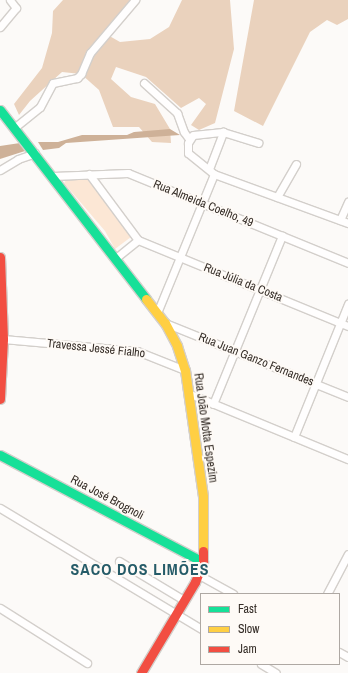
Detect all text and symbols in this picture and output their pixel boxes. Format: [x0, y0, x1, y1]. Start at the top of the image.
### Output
street label: Rua Almeida Coelho, 49 [151, 177, 255, 231]
street label: Rua Júlia da Costa [202, 261, 284, 305]
street label: Rua Juan Ganzo Fernandes [196, 330, 316, 390]
street label: Travessa Jessé Fialho [46, 337, 146, 361]
street label: Rua João Motta Espezim [190, 372, 220, 484]
street label: Rua José Brognoli [68, 473, 146, 523]
district label: SACO DOS LIMÕES [71, 559, 209, 579]
legend [200, 593, 340, 665]
text: Fast [238, 601, 257, 617]
text: Slow [238, 621, 259, 637]
text: Jam [238, 641, 257, 657]

